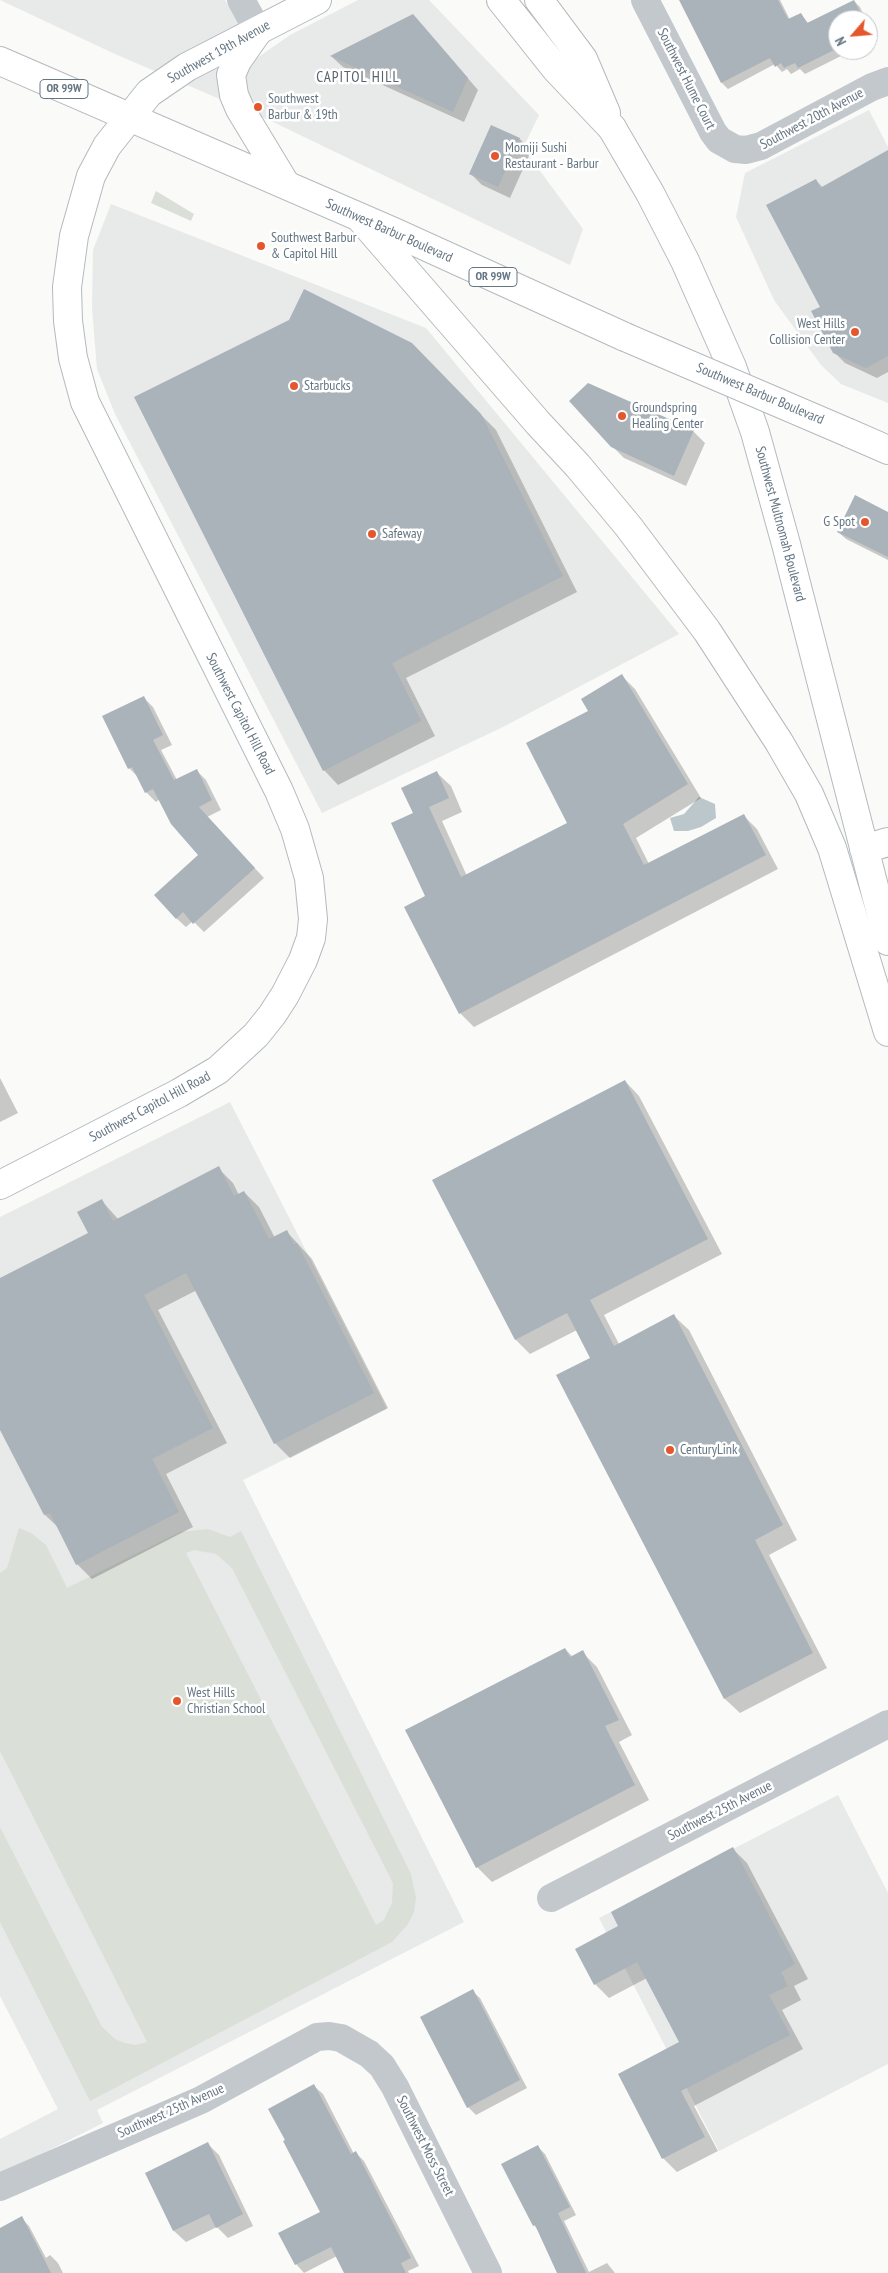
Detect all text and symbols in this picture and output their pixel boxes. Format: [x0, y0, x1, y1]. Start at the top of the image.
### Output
north arrow [828, 10, 878, 60]
street label: Southwest 19th Avenue [165, 17, 273, 87]
street label: Southwest Hume Court [653, 26, 719, 132]
text: N [831, 34, 850, 49]
district label: CAPITOL HILL [315, 69, 401, 87]
road number: OR 99W [40, 80, 88, 98]
street label: Southwest 20th Avenue [757, 85, 867, 153]
place label: Southwest Barbur & 19th [268, 91, 338, 124]
marker: Southwest Barbur & 19th [252, 101, 264, 113]
place label: Momiji Sushi Restaurant - Barbur [505, 140, 599, 172]
marker: Momiji Sushi Restaurant - Barbur [489, 150, 501, 162]
street label: Southwest Barbur Boulevard [323, 195, 455, 267]
place label: Southwest Barbur & Capitol Hill [271, 230, 357, 262]
marker: Southwest Barbur & Capitol Hill [255, 240, 267, 252]
road number: OR 99W [469, 268, 517, 286]
place label: West Hills Collision Center [769, 316, 845, 348]
marker: West Hills Collision Center [849, 326, 861, 338]
street label: Southwest Barbur Boulevard [694, 359, 826, 429]
place label: Starbucks [304, 378, 351, 394]
marker: Starbucks [288, 380, 300, 392]
place label: Groundspring Healing Center [632, 400, 704, 432]
marker: Groundspring Healing Center [616, 410, 628, 422]
street label: Southwest Multnomah Boulevard [751, 444, 809, 604]
place label: G Spot [823, 514, 855, 530]
marker: G Spot [859, 516, 871, 528]
place label: Safeway [382, 526, 422, 542]
marker: Safeway [366, 528, 378, 540]
street label: Southwest Capitol Hill Road [202, 650, 278, 778]
street label: Southwest Capitol Hill Road [87, 1068, 213, 1146]
place label: CenturyLink [680, 1442, 737, 1458]
marker: CenturyLink [664, 1444, 676, 1456]
place label: West Hills Christian School [187, 1685, 265, 1718]
marker: West Hills Christian School [171, 1695, 183, 1707]
street label: Southwest 25th Avenue [665, 1778, 775, 1844]
street label: Southwest 25th Avenue [115, 2080, 227, 2142]
street label: Southwest Moss Street [393, 2093, 457, 2199]

